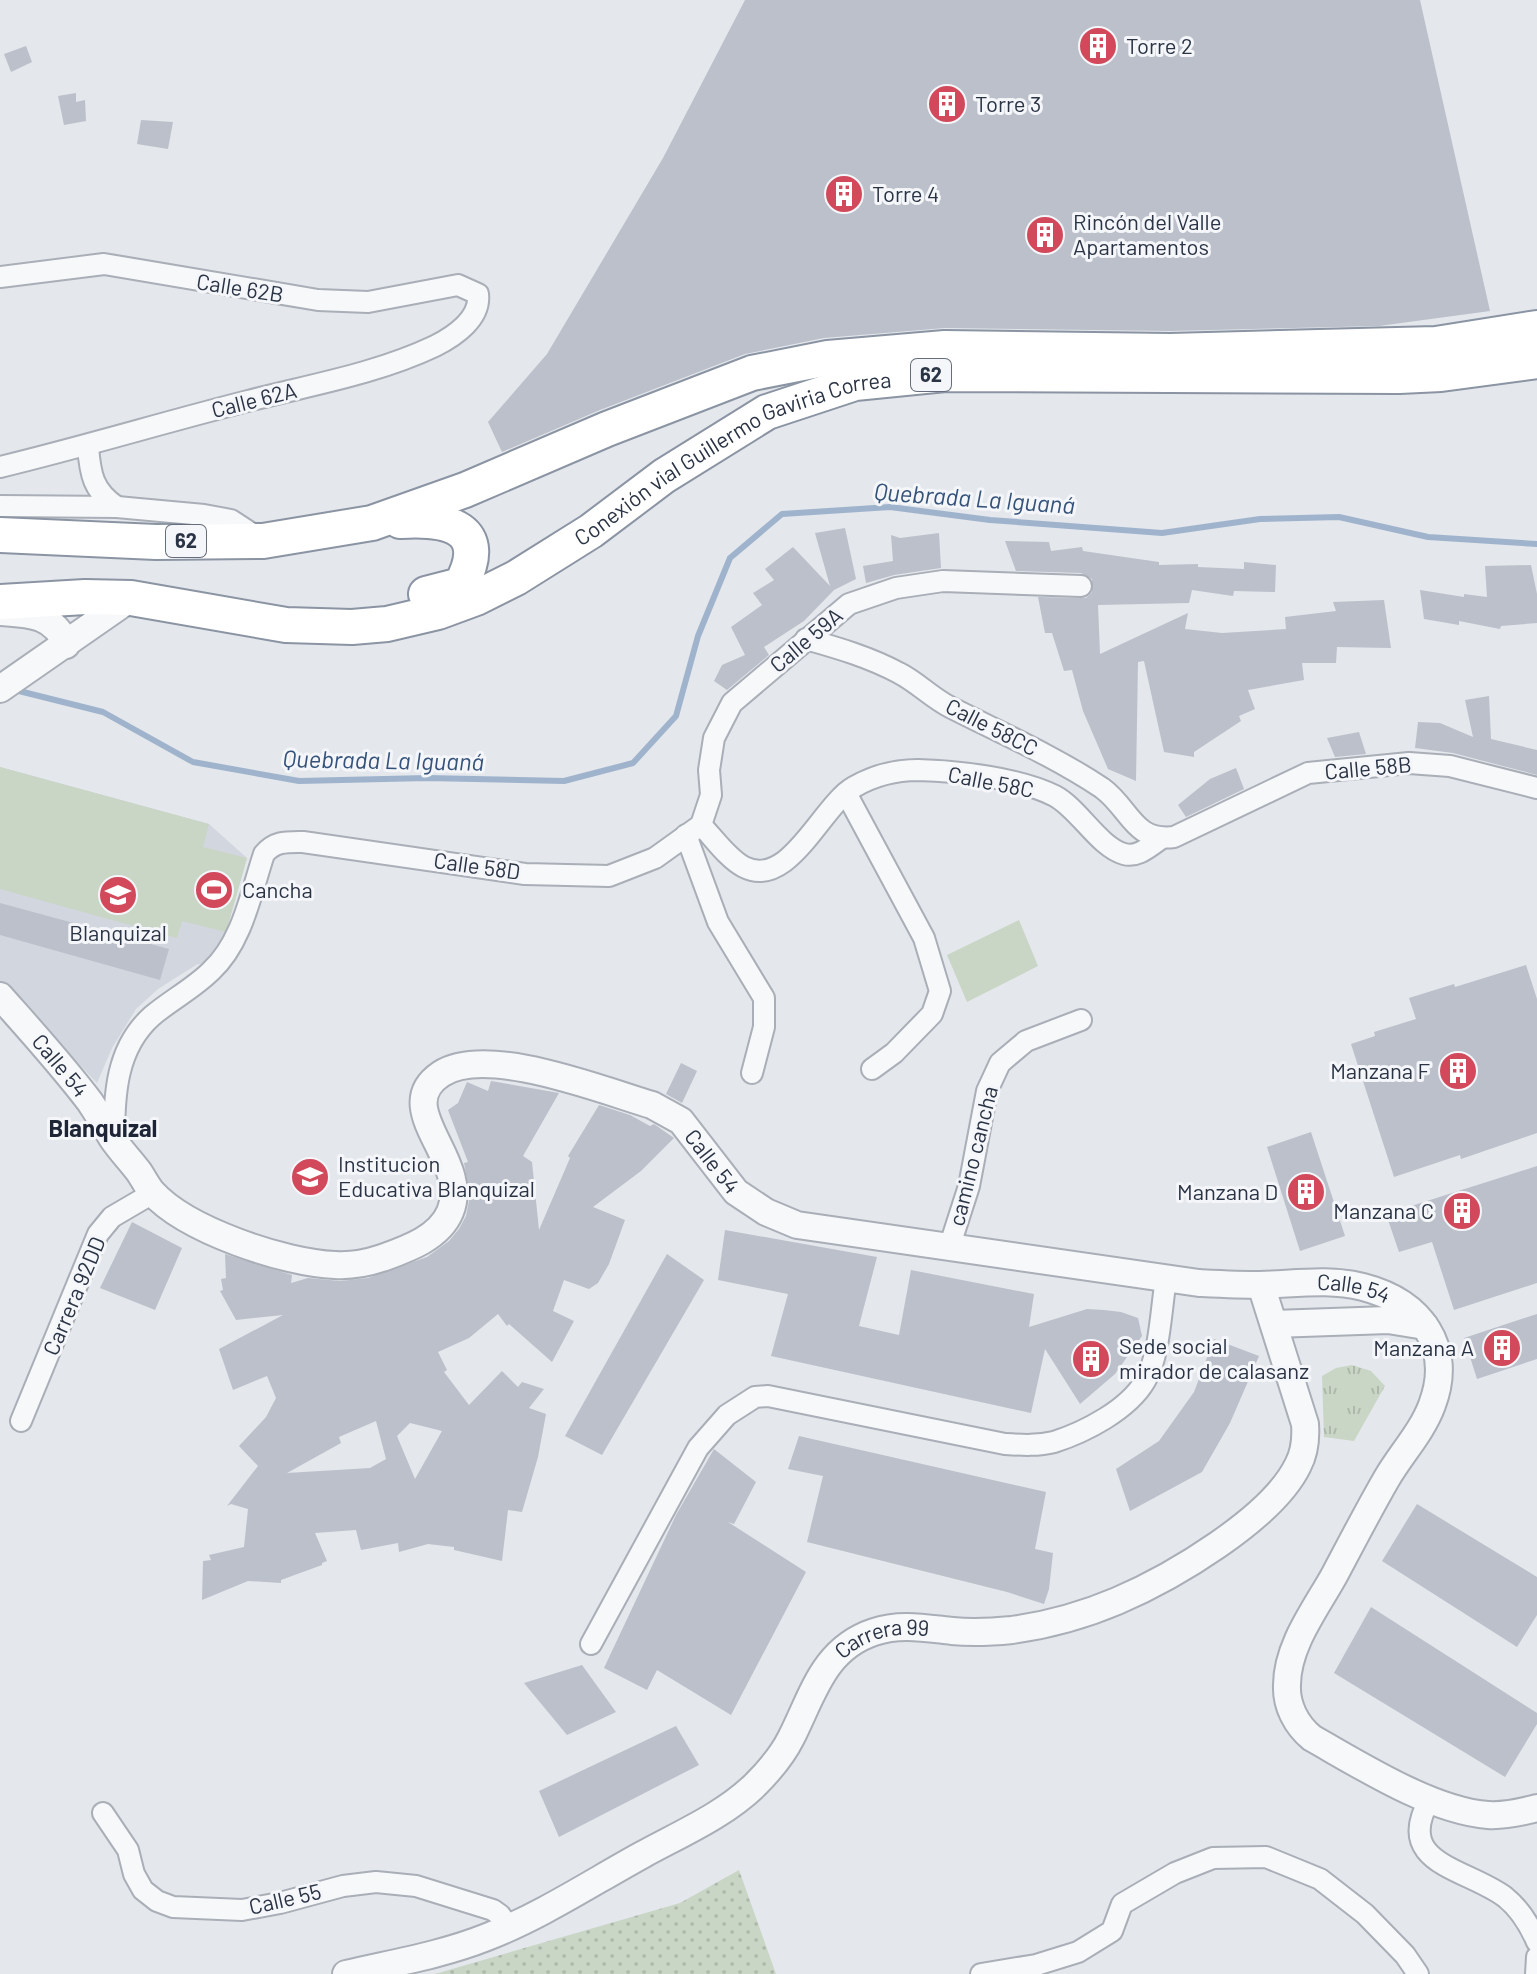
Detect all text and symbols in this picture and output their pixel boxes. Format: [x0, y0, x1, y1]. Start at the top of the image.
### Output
building icon: Torre 2 [1077, 25, 1119, 67]
place label: Torre 2 [1126, 32, 1193, 58]
building icon: Torre 3 [926, 83, 968, 125]
place label: Torre 3 [975, 90, 1041, 116]
building icon: Torre 4 [823, 173, 865, 215]
place label: Torre 4 [872, 180, 939, 206]
place label: Rincón del Valle Apartamentos [1073, 208, 1221, 259]
building icon: Rincón del Valle Apartamentos [1024, 214, 1066, 256]
street label: Calle 62B [195, 267, 285, 307]
road number: 62 [911, 359, 951, 391]
street label: Conexión vial Guillermo Gaviria Correa [569, 365, 892, 550]
street label: Calle 62A [208, 376, 299, 422]
water label: Quebrada La Iguaná [873, 476, 1075, 519]
road number: 62 [166, 525, 206, 557]
street label: Calle 59A [764, 601, 847, 677]
street label: Calle 58CC [942, 692, 1043, 760]
water label: Quebrada La Iguaná [282, 743, 484, 776]
street label: Calle 58B [1323, 750, 1413, 784]
street label: Calle 58C [946, 760, 1036, 802]
street label: Calle 58D [432, 846, 522, 884]
sports icon: Cancha [193, 869, 235, 911]
school or university icon: Blanquizal [97, 874, 139, 916]
place label: Cancha [242, 876, 313, 902]
place label: Blanquizal [69, 919, 167, 945]
street label: Calle 54 [27, 1028, 95, 1101]
building icon: Manzana F [1437, 1050, 1479, 1092]
place label: Manzana F [1330, 1057, 1431, 1083]
street label: camino cancha [942, 1083, 1002, 1229]
district label: Blanquizal [49, 1113, 157, 1142]
street label: Calle 54 [680, 1123, 746, 1198]
place label: Institucion Educativa Blanquizal [338, 1150, 535, 1201]
school or university icon: Institucion Educativa Blanquizal [289, 1156, 331, 1198]
building icon: Manzana D [1285, 1171, 1327, 1213]
place label: Manzana D [1177, 1178, 1278, 1204]
building icon: Manzana C [1441, 1190, 1483, 1232]
place label: Manzana C [1333, 1197, 1434, 1223]
street label: Carrera 92DD [36, 1232, 110, 1359]
street label: Calle 54 [1317, 1268, 1395, 1307]
building icon: Manzana A [1481, 1327, 1523, 1369]
place label: Sede social mirador de calasanz [1119, 1332, 1309, 1383]
place label: Manzana A [1373, 1334, 1474, 1360]
building icon: Sede social mirador de calasanz [1070, 1338, 1112, 1380]
street label: Carrera 99 [828, 1613, 930, 1663]
street label: Calle 55 [246, 1877, 323, 1919]

